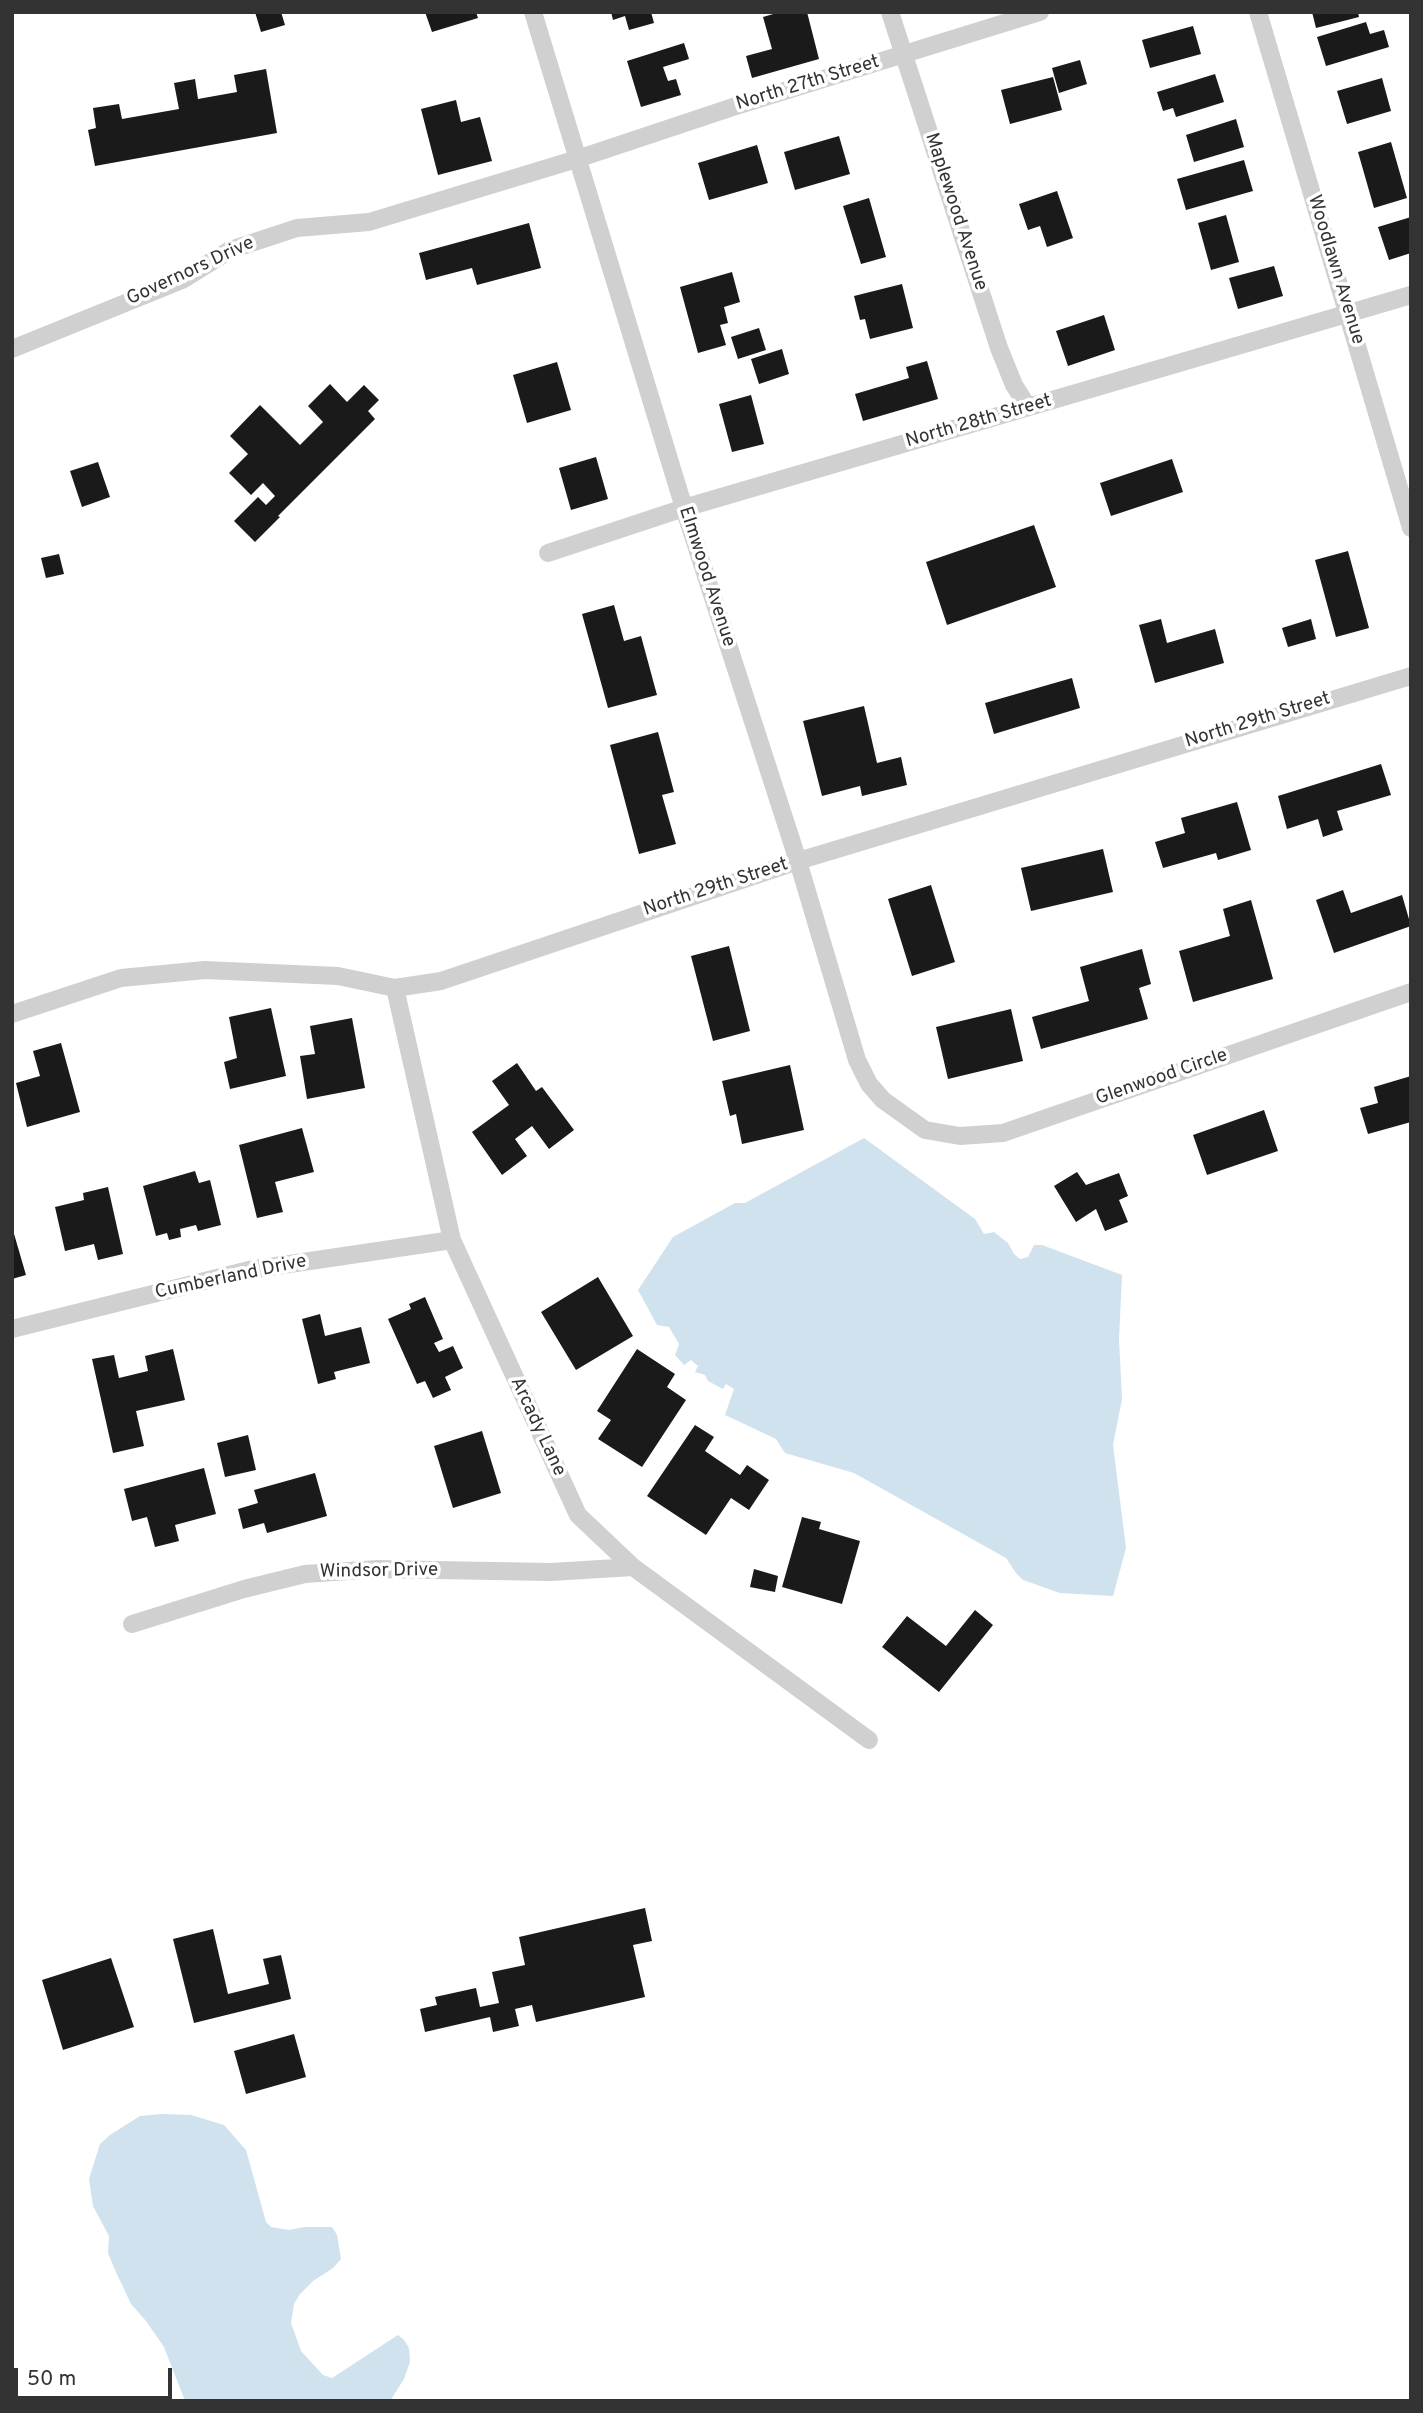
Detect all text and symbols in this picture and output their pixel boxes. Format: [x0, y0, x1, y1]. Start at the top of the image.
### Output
street label: North 27th Street [734, 51, 882, 117]
street label: Maplewood Avenue [919, 130, 991, 294]
street label: Woodlawn Avenue [1301, 192, 1369, 348]
street label: Governors Drive [124, 233, 258, 311]
street label: North 28th Street [903, 390, 1055, 454]
street label: Elmwood Avenue [673, 504, 739, 650]
street label: North 29th Street [1183, 688, 1333, 754]
street label: North 29th Street [641, 854, 791, 922]
street label: Glenwood Circle [1093, 1045, 1231, 1111]
street label: Cumberland Drive [153, 1251, 309, 1305]
street label: Arcady Lane [504, 1374, 570, 1480]
street label: Windsor Drive [320, 1560, 438, 1584]
scale bar [18, 2354, 175, 2398]
text: 50 m [27, 2366, 76, 2393]

